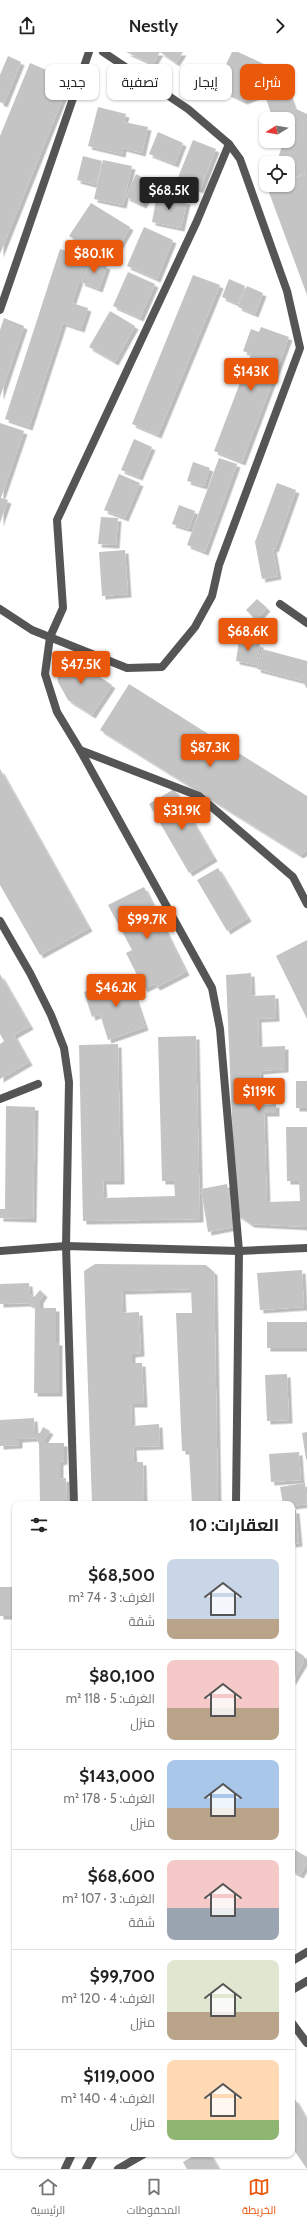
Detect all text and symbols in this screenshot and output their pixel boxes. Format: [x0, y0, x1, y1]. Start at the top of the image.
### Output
icon: share [16, 15, 38, 37]
text: Nestly [129, 15, 178, 37]
icon: forward [269, 15, 291, 37]
chip: جديد [45, 64, 99, 100]
chip: تصفية [107, 64, 172, 100]
chip: إيجار [180, 64, 232, 100]
chip: شراء [240, 64, 295, 100]
north arrow [259, 112, 295, 148]
map controls [259, 112, 295, 192]
button: locate [259, 156, 295, 192]
pin: $68.5K [136, 177, 202, 211]
text: $68.5K [149, 182, 189, 198]
pin: $80.1K [61, 240, 127, 274]
text: $80.1K [74, 245, 114, 261]
pin: $143K [223, 358, 279, 392]
text: $143K [233, 363, 269, 379]
pin: $68.6K [215, 618, 281, 652]
text: $68.6K [227, 623, 269, 639]
pin: $47.5K [48, 651, 114, 685]
text: $47.5K [61, 656, 101, 672]
pin: $87.3K [177, 734, 243, 768]
text: $87.3K [190, 739, 230, 755]
pin: $31.9K [149, 797, 215, 831]
text: $31.9K [163, 802, 201, 818]
pin: $99.7K [114, 906, 180, 940]
text: $99.7K [127, 911, 167, 927]
pin: $46.2K [83, 974, 149, 1008]
text: $46.2K [96, 979, 136, 995]
pin: $119K [231, 1078, 287, 1112]
text: $119K [243, 1083, 275, 1099]
icon: filters [28, 1514, 50, 1536]
text: العقارات: 10 [189, 1515, 279, 1535]
text: $68,500 [88, 1565, 155, 1585]
icon: home [199, 1575, 247, 1623]
text: الغرف: 3 · 74 m² [68, 1589, 155, 1605]
text: شقة [128, 1613, 155, 1629]
text: $80,100 [89, 1666, 155, 1686]
icon: home [199, 1676, 247, 1724]
text: الغرف: 5 · 118 m² [66, 1690, 155, 1706]
text: منزل [130, 1714, 155, 1730]
text: $143,000 [79, 1766, 155, 1786]
icon: home [199, 1776, 247, 1824]
text: الغرف: 5 · 178 m² [63, 1790, 155, 1806]
text: منزل [130, 1814, 155, 1830]
text: $68,600 [88, 1866, 155, 1886]
icon: home [199, 1876, 247, 1924]
text: الغرف: 3 · 107 m² [62, 1890, 155, 1906]
text: شقة [128, 1914, 155, 1930]
text: $99,700 [90, 1966, 155, 1986]
icon: home [199, 1976, 247, 2024]
text: الغرف: 4 · 120 m² [61, 1990, 155, 2006]
text: منزل [130, 2014, 155, 2030]
text: $119,000 [84, 2066, 155, 2086]
icon: home [199, 2076, 247, 2124]
text: الغرف: 4 · 140 m² [61, 2090, 155, 2106]
text: منزل [130, 2114, 155, 2130]
tab: الرئيسية [31, 2176, 65, 2220]
tab: المحفوظات [127, 2176, 180, 2220]
tab: الخريطة [242, 2176, 276, 2220]

